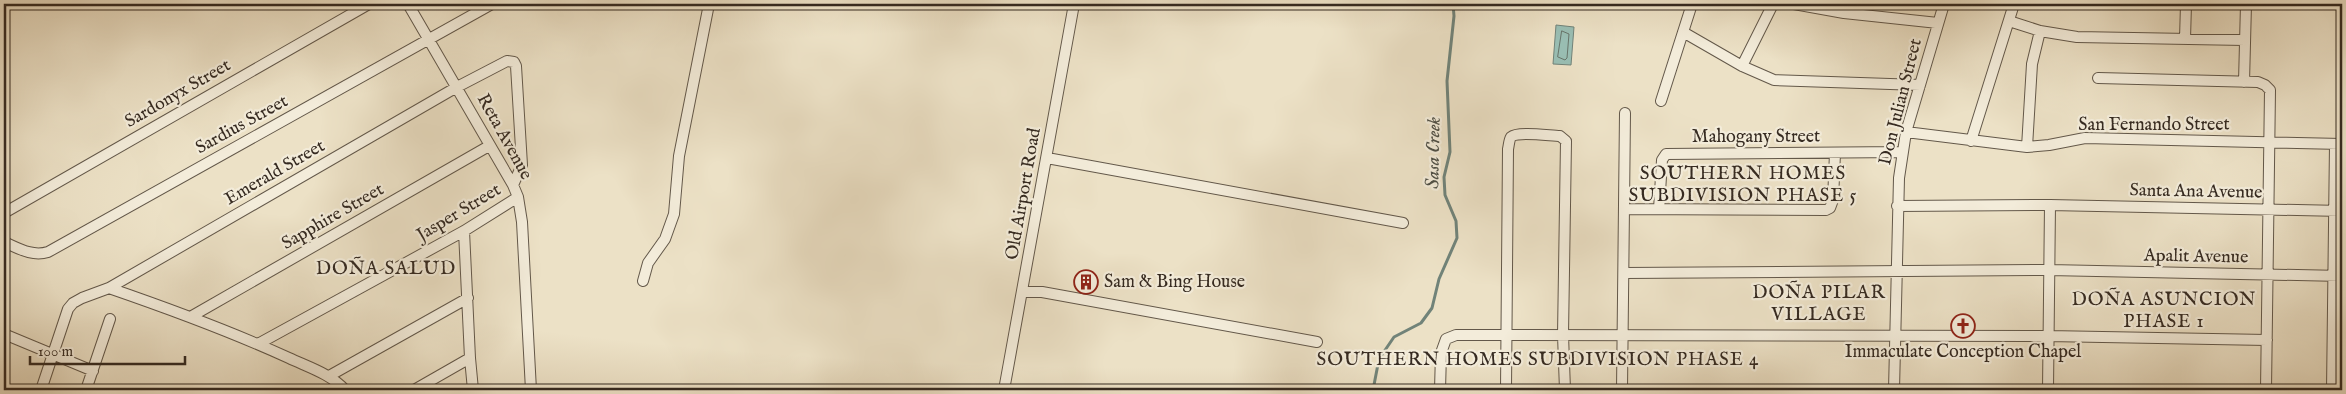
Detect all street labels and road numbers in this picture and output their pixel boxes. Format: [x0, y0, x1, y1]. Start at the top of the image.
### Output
street label: Don Julian Street [1874, 36, 1928, 168]
street label: Sardonyx Street [121, 54, 235, 134]
street label: Sardius Street [192, 90, 292, 160]
street label: Reta Avenue [471, 90, 537, 184]
street label: San Fernando Street [2078, 114, 2230, 137]
street label: Old Airport Road [1001, 126, 1047, 262]
street label: Mahogany Street [1692, 126, 1820, 149]
street label: Emerald Street [221, 135, 329, 211]
street label: Sapphire Street [278, 178, 388, 256]
street label: Jasper Street [411, 179, 505, 248]
street label: Santa Ana Avenue [2129, 179, 2263, 205]
street label: Apalit Avenue [2143, 245, 2248, 269]

